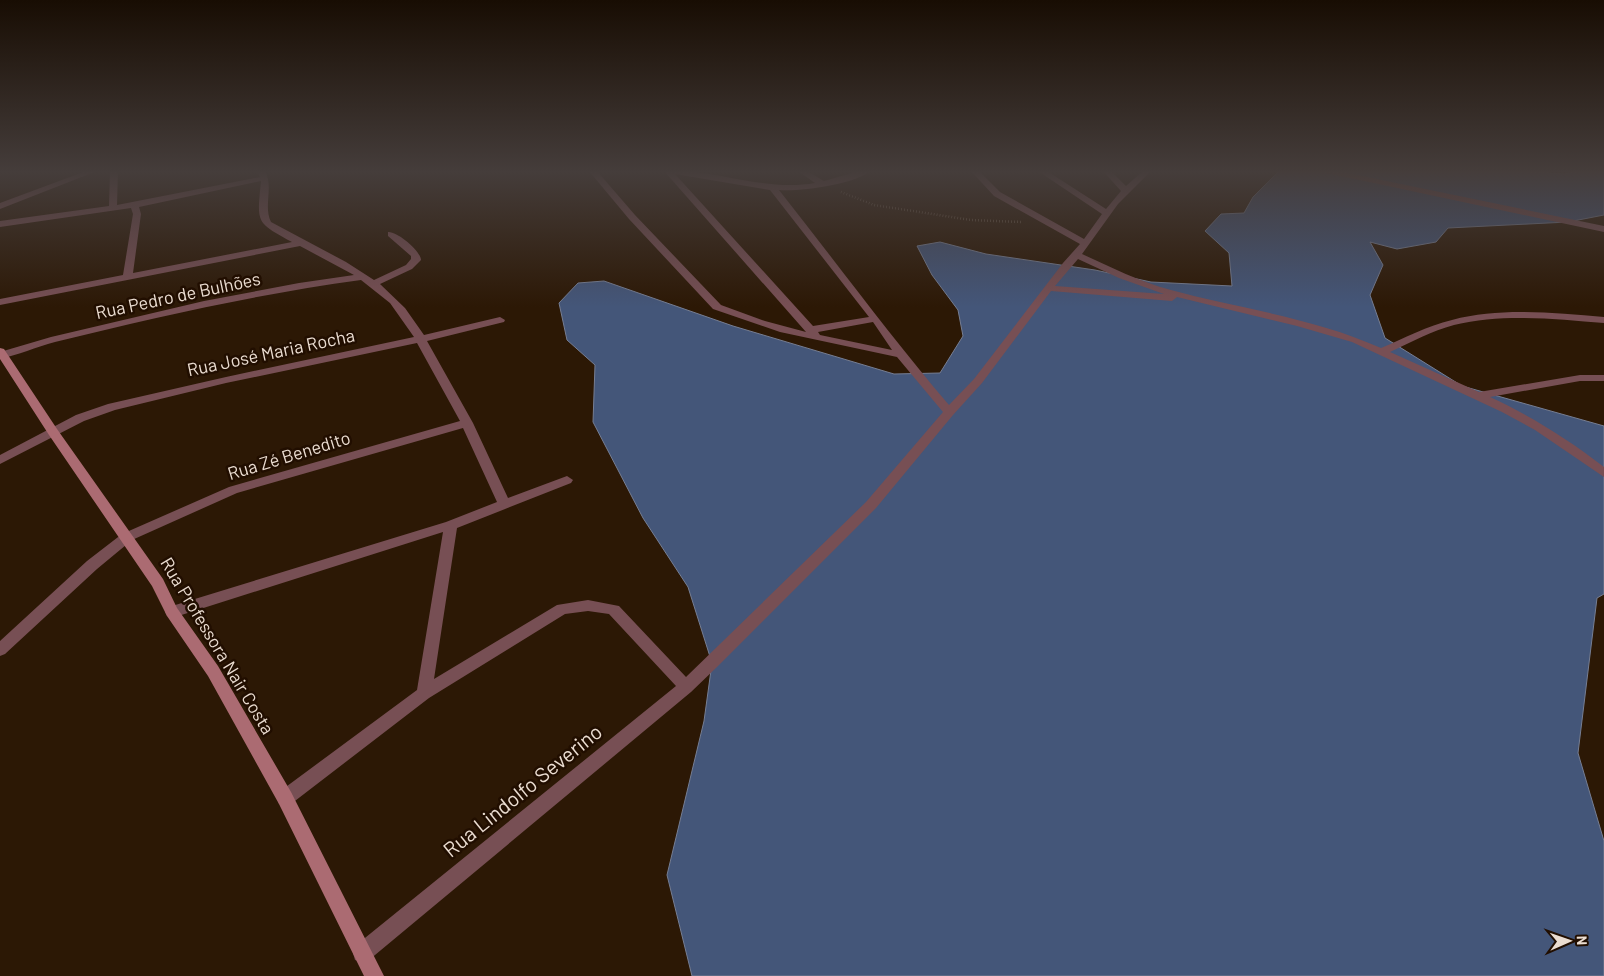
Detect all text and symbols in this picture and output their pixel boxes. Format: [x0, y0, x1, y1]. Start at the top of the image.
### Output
street label: Rua Pedro de Bulhões [93, 267, 262, 323]
street label: Rua José Maria Rocha [185, 324, 356, 381]
street label: Rua Zé Benedito [225, 426, 353, 484]
street label: Rua Professora Nair Costa [156, 553, 279, 738]
street label: Rua Lindolfo Severino [438, 718, 606, 862]
north arrow [1544, 916, 1594, 966]
text: N [1574, 936, 1591, 945]

